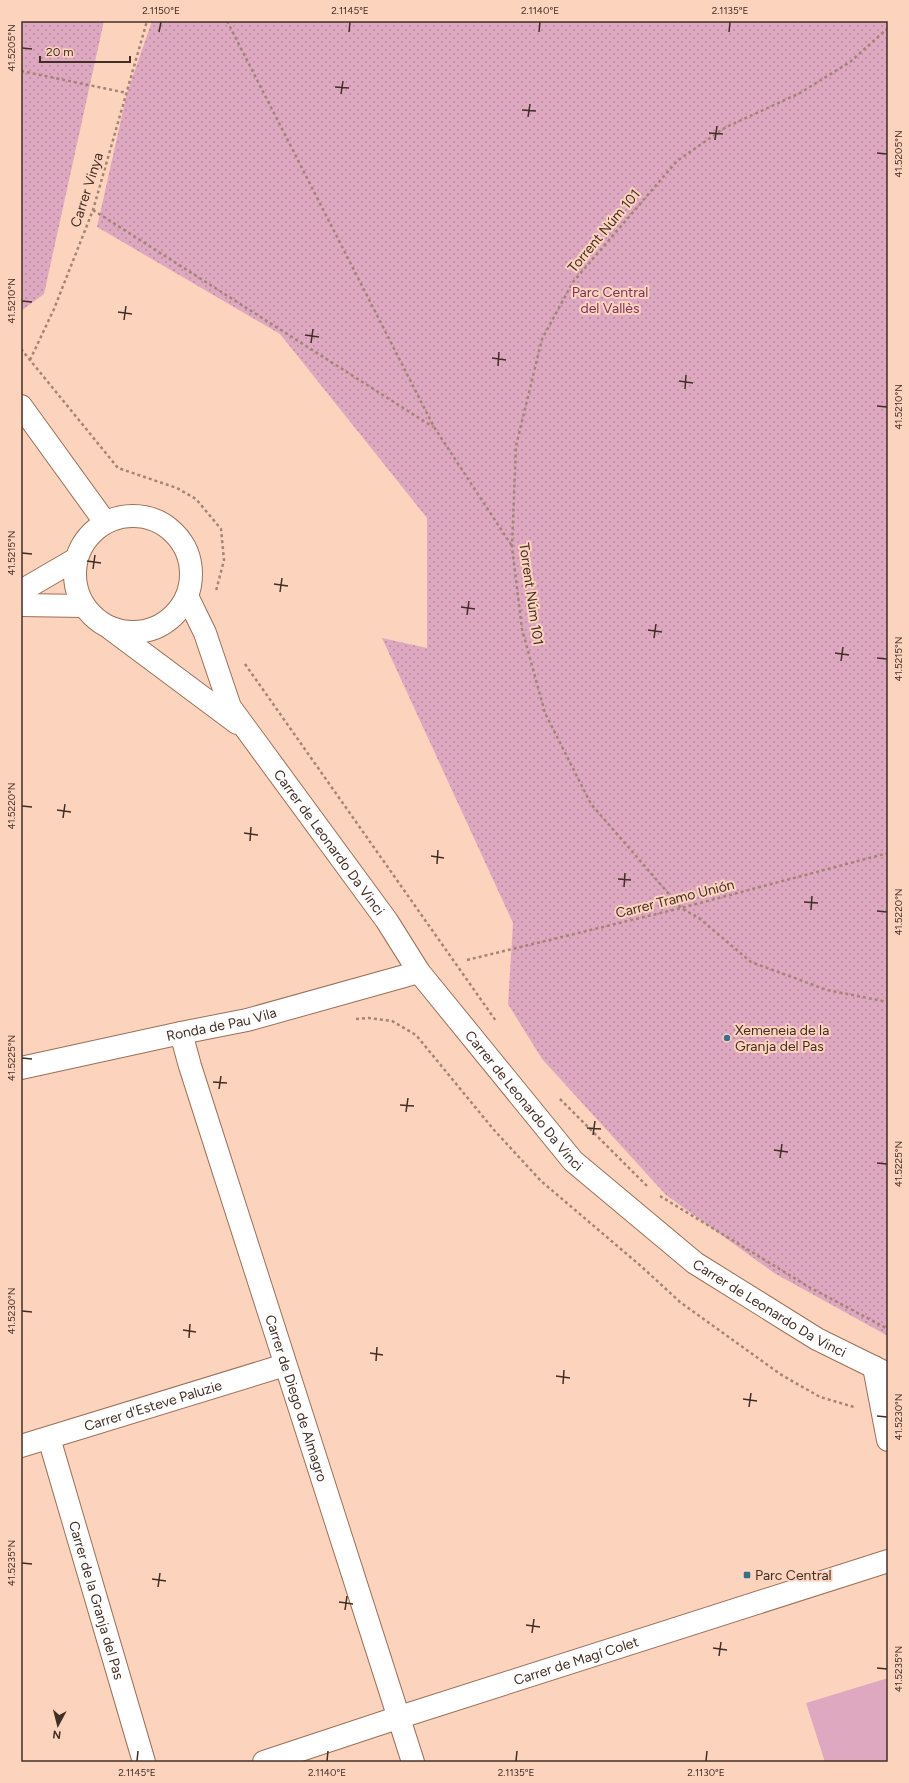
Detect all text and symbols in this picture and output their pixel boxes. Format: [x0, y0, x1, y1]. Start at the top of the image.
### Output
text: 2.1150°E [142, 4, 180, 17]
text: 2.1145°E [331, 4, 369, 17]
text: 2.1140°E [521, 4, 559, 17]
text: 2.1135°E [712, 4, 748, 17]
text: 41.5205°N [5, 24, 18, 72]
scale bar [40, 38, 130, 64]
text: 20 m [46, 45, 74, 59]
text: 41.5205°N [892, 130, 905, 178]
street label: Carrer Vinya [67, 151, 107, 229]
street label: Torrent Núm 101 [564, 186, 644, 276]
text: 41.5210°N [5, 278, 18, 324]
park label: Parc Central del Vallès [572, 284, 648, 317]
text: 41.5210°N [892, 384, 905, 430]
text: 41.5215°N [5, 530, 18, 576]
street label: Torrent Núm 101 [515, 542, 547, 646]
text: 41.5215°N [892, 636, 905, 682]
street label: Carrer de Leonardo Da Vinci [270, 766, 388, 918]
text: 41.5220°N [5, 782, 18, 830]
street label: Carrer Tramo Unión [614, 876, 736, 922]
text: 41.5220°N [892, 888, 905, 936]
street label: Ronda de Pau Vila [165, 1004, 278, 1045]
place label: Xemeneia de la Granja del Pas [735, 1022, 829, 1055]
street label: Carrer de Leonardo Da Vinci [462, 1027, 586, 1174]
marker: Xemeneia de la Granja del Pas [722, 1033, 732, 1043]
text: 41.5225°N [5, 1035, 18, 1081]
text: 41.5225°N [892, 1141, 905, 1187]
street label: Carrer de Leonardo Da Vinci [690, 1255, 849, 1361]
text: 41.5230°N [5, 1287, 18, 1335]
street label: Carrer de Diego de Almagro [262, 1313, 331, 1484]
street label: Carrer d'Esteve Paluzie [82, 1376, 224, 1435]
text: 41.5230°N [892, 1393, 905, 1441]
street label: Carrer de la Granja del Pas [65, 1519, 128, 1681]
text: 41.5235°N [5, 1540, 18, 1586]
place label: Parc Central [755, 1567, 832, 1584]
marker: Parc Central [742, 1570, 752, 1580]
street label: Carrer de Magí Colet [511, 1633, 641, 1689]
text: 41.5235°N [892, 1646, 905, 1692]
north arrow [38, 1705, 78, 1745]
text: N [52, 1727, 62, 1741]
text: 2.1145°E [118, 1766, 156, 1779]
text: 2.1140°E [308, 1766, 346, 1779]
text: 2.1135°E [498, 1766, 534, 1779]
text: 2.1130°E [687, 1766, 725, 1779]

